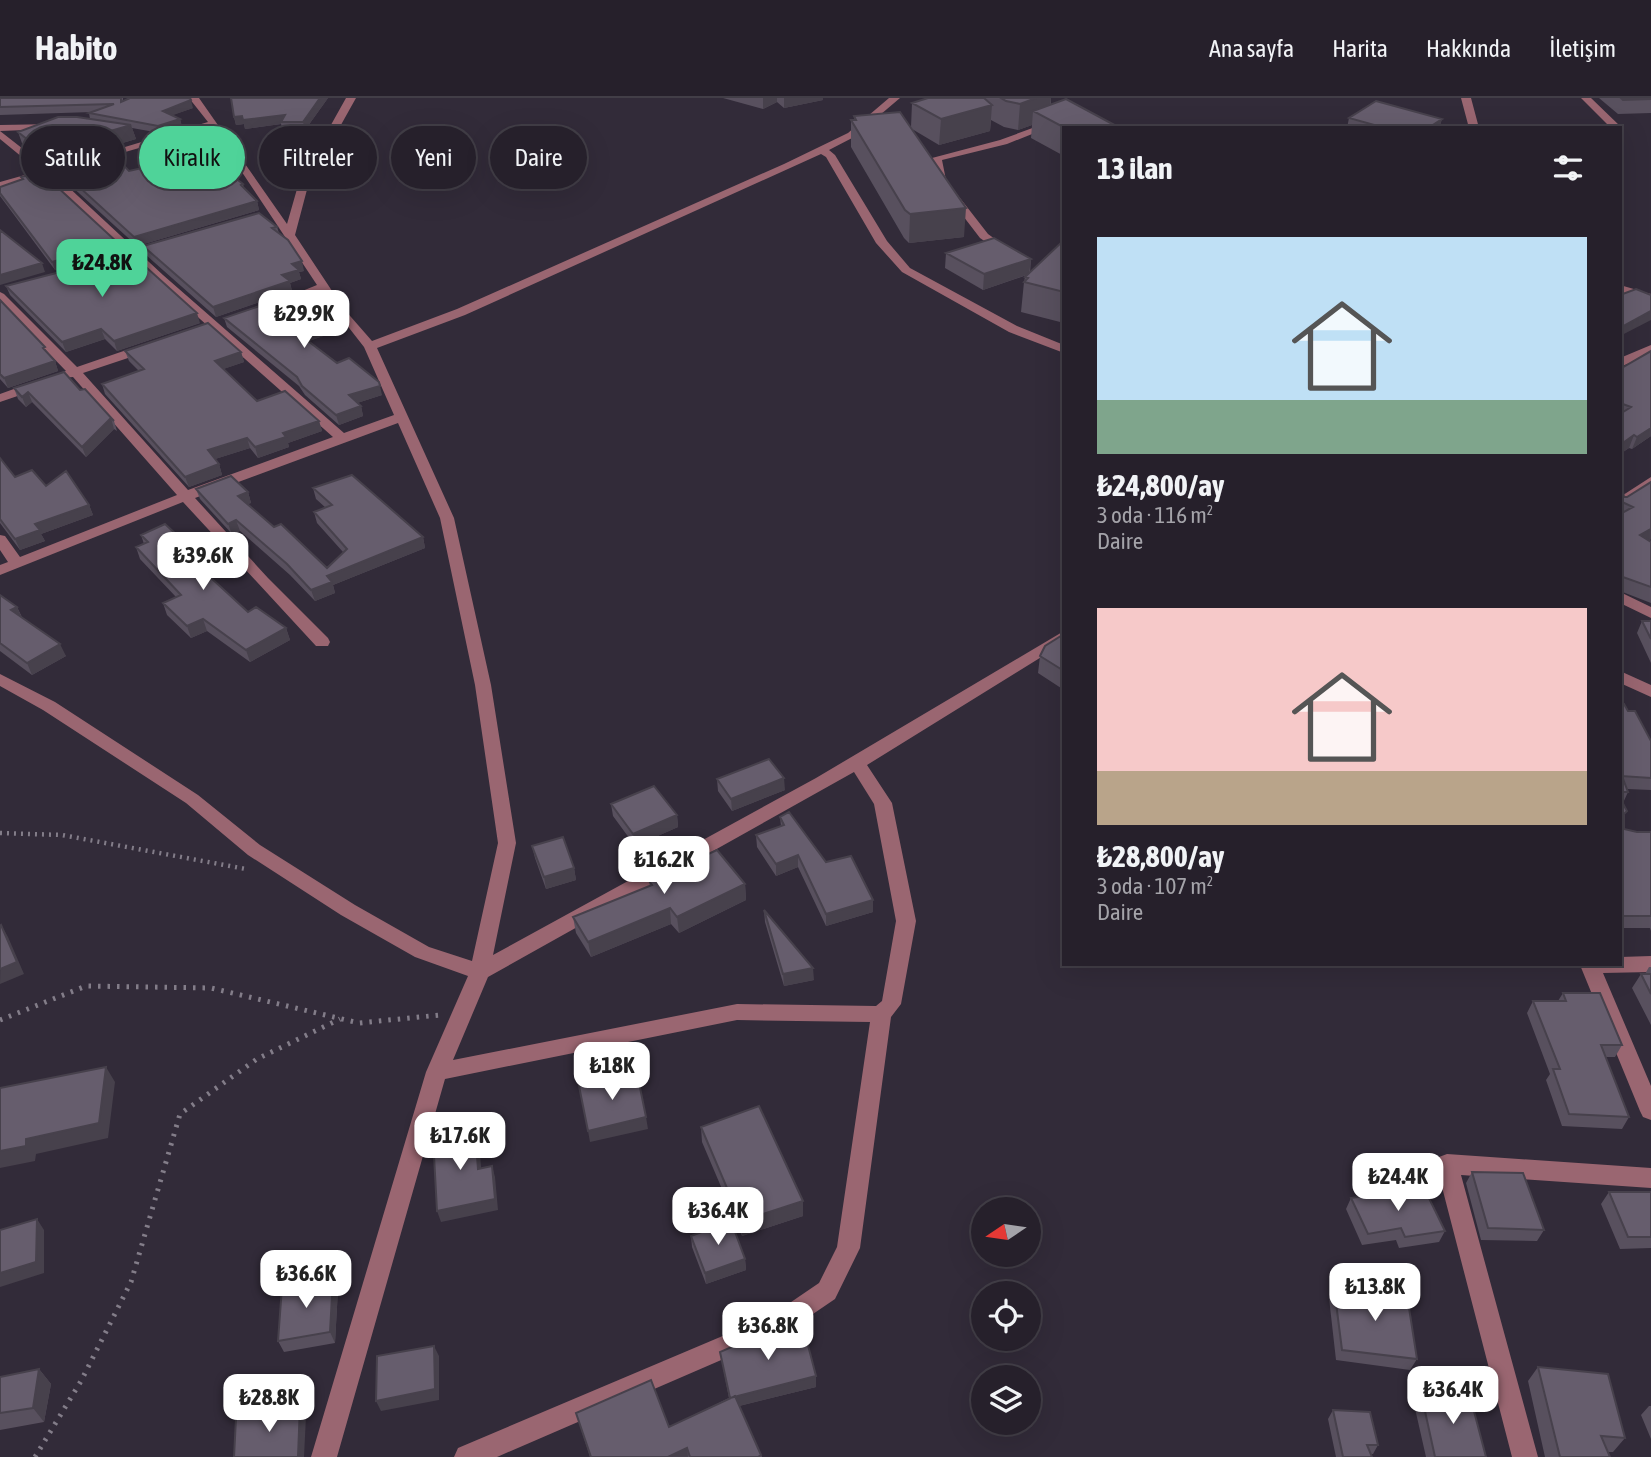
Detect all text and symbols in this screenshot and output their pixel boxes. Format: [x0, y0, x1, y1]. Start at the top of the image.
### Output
text: Habito [35, 29, 117, 67]
text: Ana sayfa [1209, 35, 1294, 62]
text: Harita [1332, 35, 1388, 62]
text: Hakkında [1426, 35, 1511, 62]
text: İletişim [1549, 35, 1616, 62]
chip: Satılık [21, 126, 125, 189]
chip: Kiralık [139, 126, 245, 189]
chip: Filtreler [259, 126, 377, 189]
chip: Yeni [391, 126, 476, 189]
chip: Daire [490, 126, 587, 189]
icon: filters [1549, 149, 1587, 187]
text: 13 ilan [1097, 151, 1173, 185]
pin: ₺24.8K [45, 240, 159, 299]
text: ₺24.8K [72, 249, 132, 275]
icon: home [1279, 283, 1405, 409]
pin: ₺29.9K [247, 290, 361, 350]
text: ₺29.9K [274, 300, 334, 326]
text: ₺24,800/ay [1097, 468, 1224, 502]
text: 3 oda · 116 m² [1097, 502, 1213, 528]
text: Daire [1097, 528, 1143, 554]
pin: ₺39.6K [146, 532, 260, 592]
text: ₺39.6K [173, 542, 233, 568]
icon: home [1279, 654, 1405, 780]
pin: ₺16.2K [607, 836, 721, 896]
text: ₺28,800/ay [1097, 839, 1224, 873]
text: ₺16.2K [634, 846, 694, 872]
text: 3 oda · 107 m² [1097, 873, 1213, 899]
text: Daire [1097, 899, 1143, 925]
pin: ₺18K [571, 1042, 653, 1102]
text: ₺18K [590, 1052, 634, 1078]
pin: ₺17.6K [403, 1112, 517, 1172]
text: ₺17.6K [430, 1122, 490, 1148]
pin: ₺24.4K [1341, 1154, 1455, 1213]
text: ₺24.4K [1368, 1163, 1428, 1189]
pin: ₺36.4K [661, 1188, 775, 1247]
text: ₺36.4K [688, 1197, 748, 1223]
north arrow [971, 1197, 1041, 1267]
map controls [971, 1197, 1041, 1435]
pin: ₺36.6K [249, 1250, 363, 1310]
text: ₺36.6K [276, 1260, 336, 1286]
pin: ₺13.8K [1318, 1264, 1432, 1323]
text: ₺13.8K [1345, 1273, 1405, 1299]
button: locate [971, 1281, 1041, 1351]
pin: ₺36.8K [711, 1302, 825, 1362]
text: ₺36.8K [738, 1312, 798, 1338]
button: layers [971, 1365, 1041, 1435]
pin: ₺36.4K [1396, 1366, 1510, 1426]
pin: ₺28.8K [212, 1374, 326, 1434]
text: ₺36.4K [1423, 1376, 1483, 1402]
text: ₺28.8K [239, 1384, 299, 1410]

